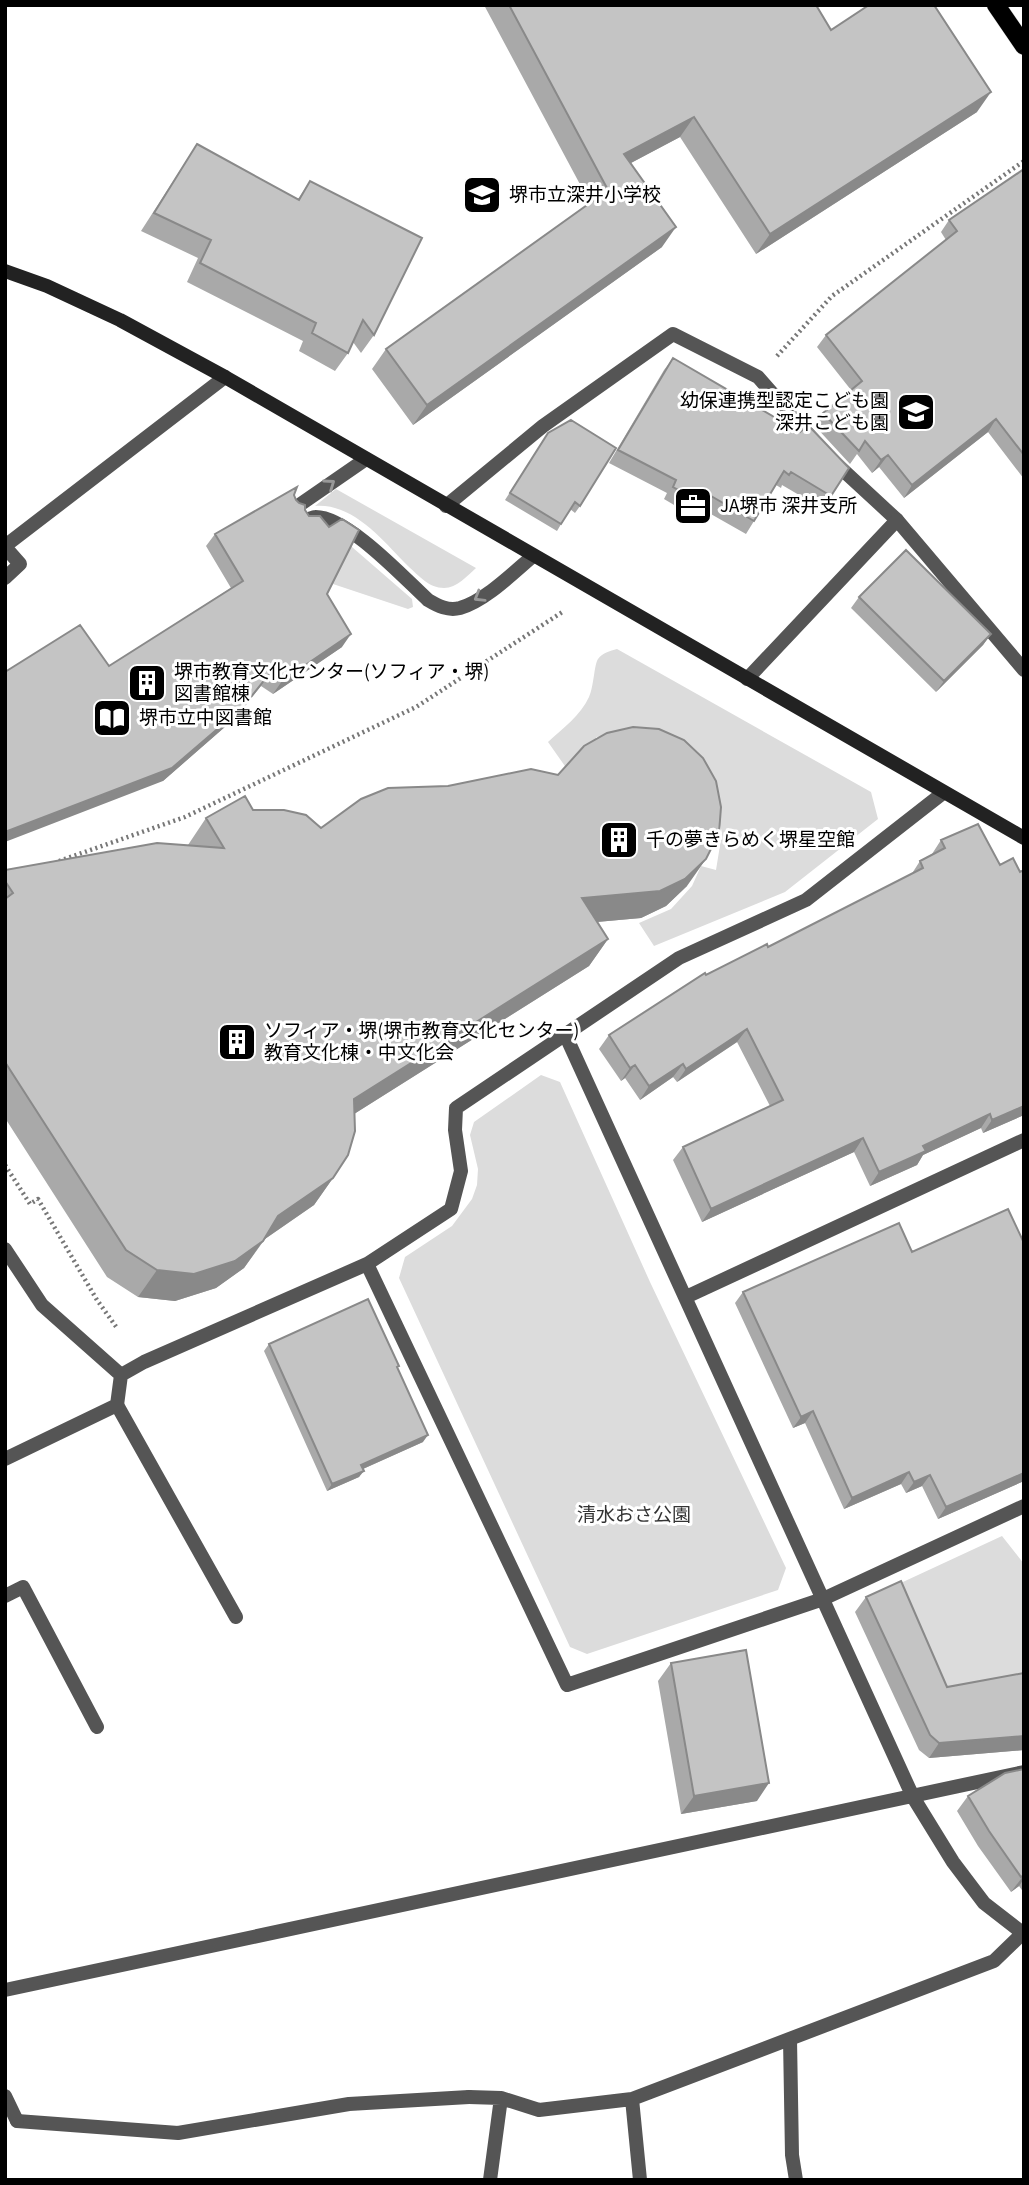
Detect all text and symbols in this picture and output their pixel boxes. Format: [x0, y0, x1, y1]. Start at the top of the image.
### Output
school or university icon: 堺市立深井小学校 [461, 174, 503, 216]
place label: 堺市立深井小学校 [509, 182, 661, 209]
place label: 幼保連携型認定こども園 深井こども園 [680, 388, 889, 437]
school or university icon: 幼保連携型認定こども園 深井こども園 [895, 391, 937, 433]
one-way arrow [322, 480, 335, 492]
office icon: JA堺市 深井支所 [672, 485, 714, 527]
place label: JA堺市 深井支所 [720, 493, 857, 520]
one-way arrow [473, 589, 486, 602]
place label: 堺市教育文化センター(ソフィア・堺) 図書館棟 [174, 659, 489, 708]
building icon: 堺市教育文化センター(ソフィア・堺) 図書館棟 [126, 662, 168, 704]
library icon: 堺市立中図書館 [91, 697, 133, 739]
place label: 堺市立中図書館 [139, 705, 272, 732]
building icon: 千の夢きらめく堺星空館 [598, 819, 640, 861]
place label: 千の夢きらめく堺星空館 [646, 827, 855, 854]
place label: ソフィア・堺(堺市教育文化センター) 教育文化棟・中文化会 [264, 1018, 579, 1067]
building icon: ソフィア・堺(堺市教育文化センター) 教育文化棟・中文化会 [216, 1021, 258, 1063]
park label: 清水おさ公園 [577, 1502, 691, 1529]

